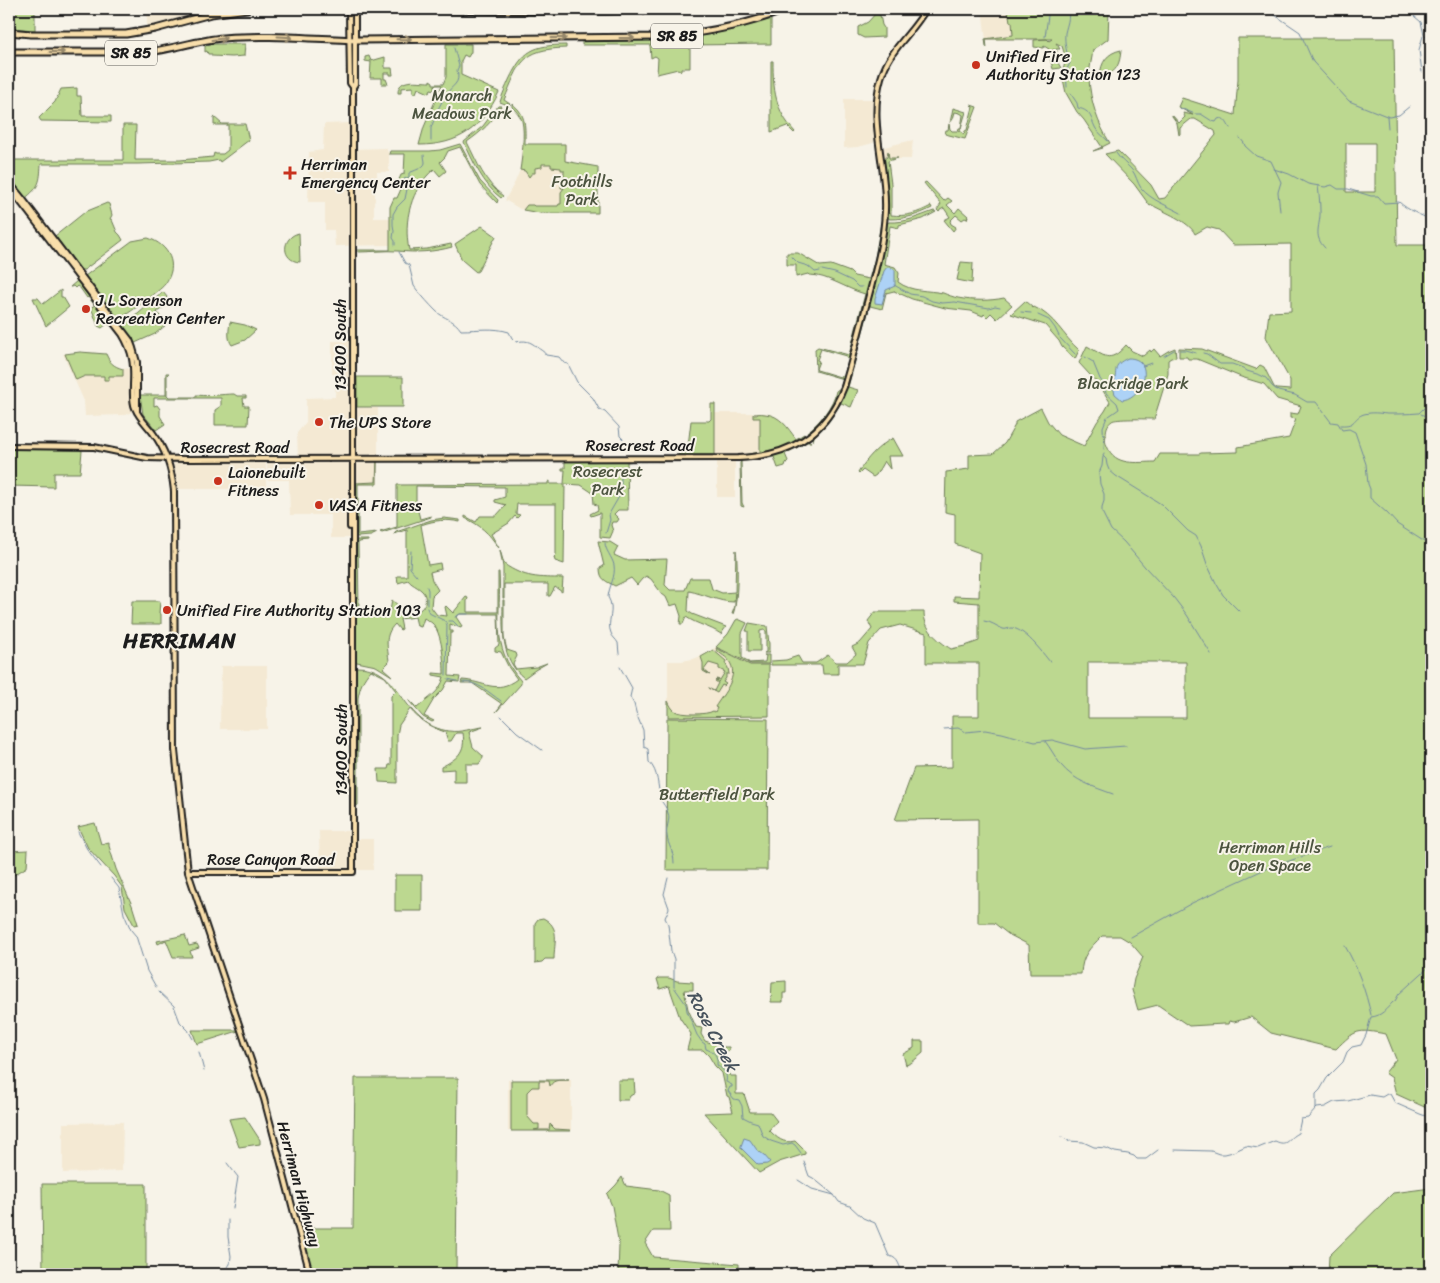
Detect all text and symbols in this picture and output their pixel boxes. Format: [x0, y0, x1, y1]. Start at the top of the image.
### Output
road number: SR 85 [651, 24, 703, 48]
one-way arrow [277, 33, 293, 42]
one-way arrow [550, 33, 567, 43]
one-way arrow [619, 33, 635, 43]
one-way arrow [210, 34, 226, 44]
one-way arrow [395, 34, 411, 44]
road number: SR 85 [105, 40, 157, 66]
place label: Unified Fire Authority Station 123 [985, 42, 1141, 89]
one-way arrow [49, 47, 65, 57]
marker: Unified Fire Authority Station 123 [970, 59, 982, 71]
park label: Monarch Meadows Park [412, 81, 513, 128]
place label: Herriman Emergency Center [301, 150, 432, 197]
marker: Herriman Emergency Center [283, 166, 297, 180]
park label: Foothills Park [551, 167, 613, 214]
place label: J L Sorenson Recreation Center [95, 286, 226, 333]
street label: 13400 South [326, 299, 355, 391]
marker: J L Sorenson Recreation Center [80, 303, 92, 315]
park label: Blackridge Park [1077, 369, 1189, 398]
place label: The UPS Store [329, 408, 431, 437]
marker: The UPS Store [313, 416, 325, 428]
street label: Rosecrest Road [586, 431, 696, 460]
street label: Rosecrest Road [181, 433, 291, 462]
park label: Rosecrest Park [573, 457, 643, 504]
place label: Laionebuilt Fitness [228, 458, 306, 505]
marker: Laionebuilt Fitness [212, 475, 224, 487]
place label: VASA Fitness [329, 491, 423, 520]
marker: VASA Fitness [313, 499, 325, 511]
place label: Unified Fire Authority Station 103 [177, 596, 421, 625]
marker: Unified Fire Authority Station 103 [161, 604, 173, 616]
district label: HERRIMAN [122, 622, 237, 660]
street label: 13400 South [327, 704, 356, 796]
park label: Butterfield Park [659, 780, 776, 809]
park label: Herriman Hills Open Space [1219, 833, 1322, 880]
street label: Rose Canyon Road [207, 845, 336, 874]
water label: Rose Creek [678, 984, 749, 1079]
street label: Herriman Highway [268, 1118, 330, 1251]

